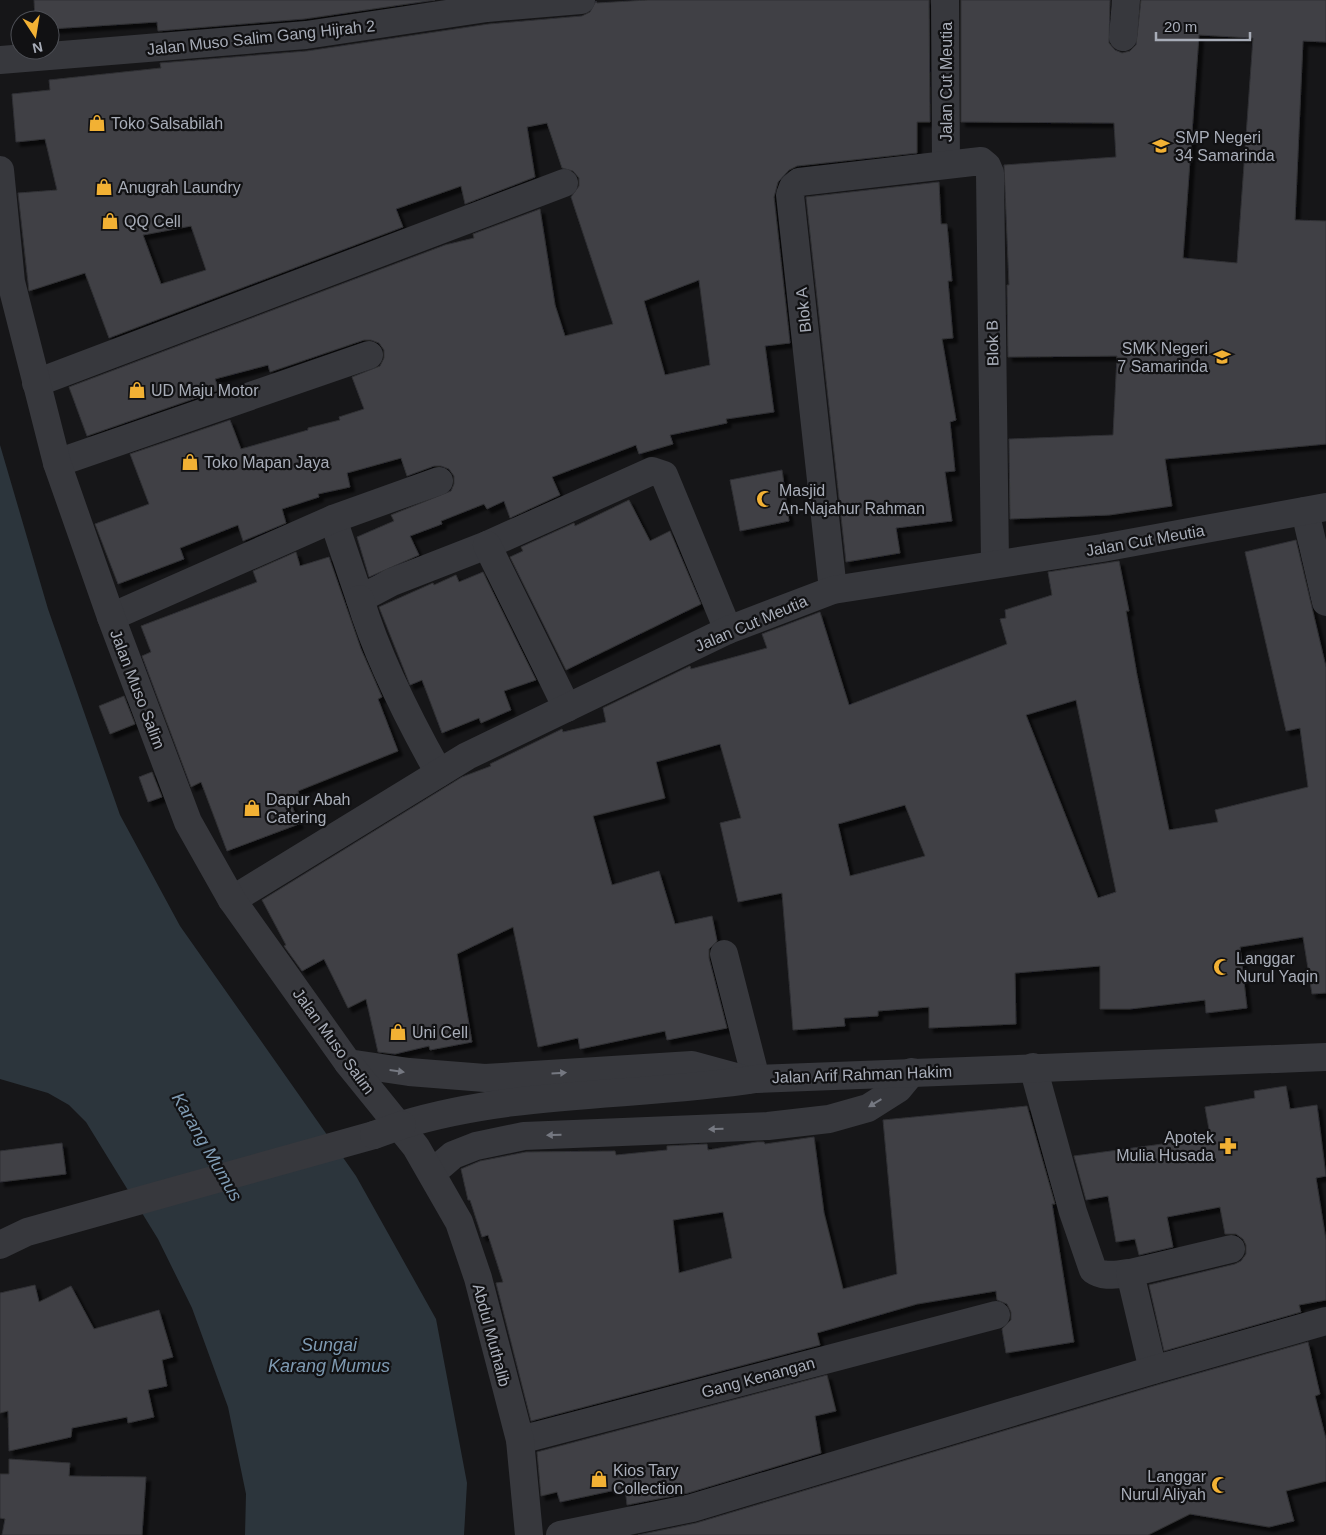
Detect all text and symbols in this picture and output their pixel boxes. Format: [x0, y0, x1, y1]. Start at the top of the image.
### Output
north arrow [10, 10, 60, 60]
scale bar [1156, 10, 1250, 42]
street label: Jalan Muso Salim Gang Hijrah 2 [146, 17, 376, 58]
text: 20 m [1164, 18, 1197, 35]
street label: Jalan Cut Meutia [938, 22, 955, 142]
text: N [31, 39, 44, 57]
shop icon: Toko Salsabilah [87, 113, 107, 133]
place label: Toko Salsabilah [111, 115, 223, 132]
place label: SMP Negeri 34 Samarinda [1175, 129, 1275, 164]
school or university icon: SMP Negeri 34 Samarinda [1151, 136, 1171, 156]
shop icon: Anugrah Laundry [94, 177, 114, 197]
place label: Anugrah Laundry [118, 179, 241, 196]
shop icon: QQ Cell [100, 211, 120, 231]
place label: QQ Cell [124, 213, 181, 230]
street label: Blok A [793, 286, 814, 333]
street label: Blok B [984, 320, 1001, 366]
place label: SMK Negeri 7 Samarinda [1117, 340, 1208, 375]
school or university icon: SMK Negeri 7 Samarinda [1212, 347, 1232, 367]
shop icon: UD Maju Motor [127, 380, 147, 400]
place label: UD Maju Motor [151, 382, 259, 399]
shop icon: Toko Mapan Jaya [180, 452, 200, 472]
place label: Toko Mapan Jaya [204, 454, 330, 471]
place label: Masjid An-Najahur Rahman [779, 482, 925, 517]
mosque icon: Masjid An-Najahur Rahman [755, 489, 775, 509]
street label: Jalan Cut Meutia [1084, 522, 1206, 559]
street label: Jalan Cut Meutia [693, 592, 810, 655]
street label: Jalan Muso Salim [107, 627, 168, 751]
place label: Dapur Abah Catering [266, 791, 351, 826]
shop icon: Dapur Abah Catering [242, 798, 262, 818]
place label: Langgar Nurul Yaqin [1236, 950, 1318, 985]
mosque icon: Langgar Nurul Yaqin [1212, 957, 1232, 977]
street label: Jalan Muso Salim [290, 985, 378, 1097]
shop icon: Uni Cell [388, 1022, 408, 1042]
place label: Uni Cell [412, 1024, 468, 1041]
street label: Jalan Arif Rahman Hakim [772, 1063, 953, 1086]
one-way arrow [389, 1067, 405, 1075]
one-way arrow [551, 1069, 567, 1077]
water label: Karang Mumus [168, 1089, 246, 1205]
one-way arrow [869, 1099, 882, 1108]
one-way arrow [708, 1125, 724, 1133]
place label: Apotek Mulia Husada [1116, 1129, 1215, 1164]
one-way arrow [545, 1131, 561, 1139]
pharmacy icon: Apotek Mulia Husada [1218, 1136, 1238, 1156]
street label: Abdul Muthalib [470, 1282, 513, 1389]
water label: Sungai Karang Mumus [268, 1335, 390, 1376]
street label: Gang Kenangan [700, 1354, 817, 1401]
place label: Kios Tary Collection [613, 1462, 683, 1497]
place label: Langgar Nurul Aliyah [1121, 1468, 1207, 1503]
shop icon: Kios Tary Collection [589, 1469, 609, 1489]
mosque icon: Langgar Nurul Aliyah [1210, 1475, 1230, 1495]

